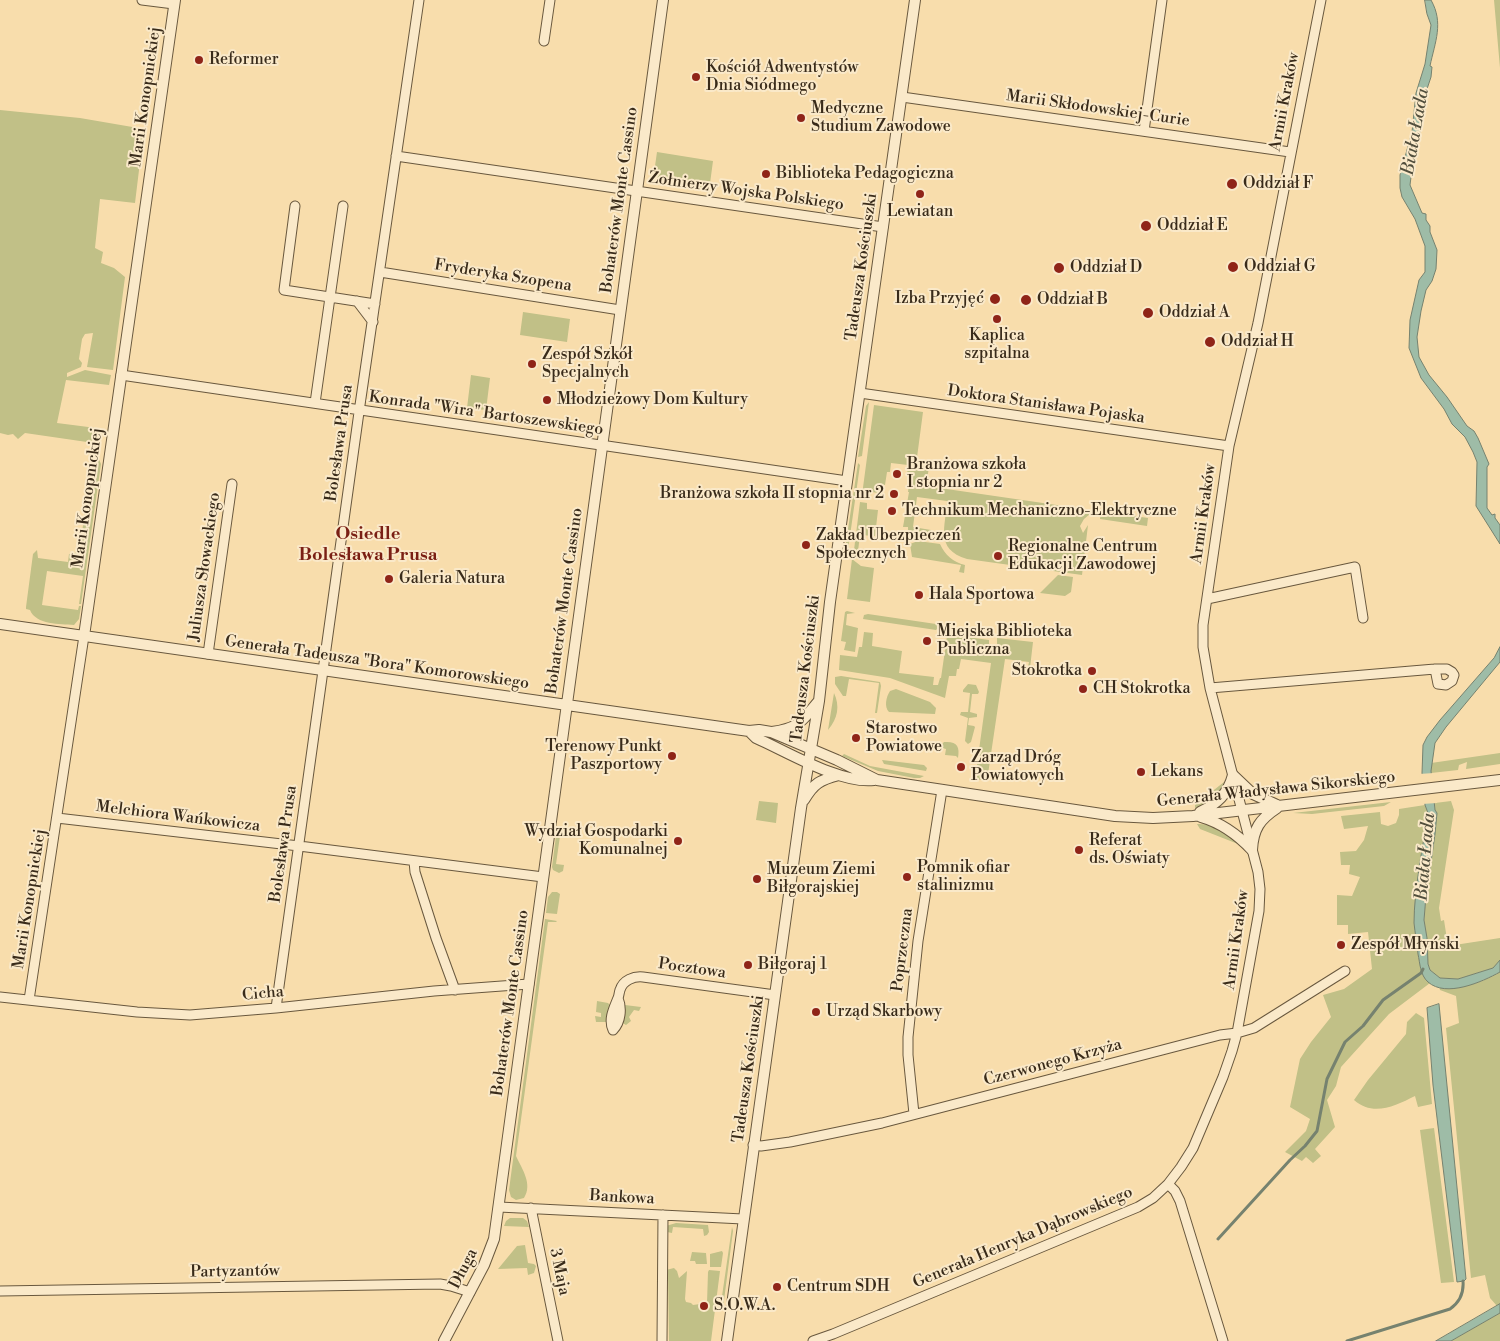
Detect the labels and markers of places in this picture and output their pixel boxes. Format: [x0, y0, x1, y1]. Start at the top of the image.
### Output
place label: Reformer [209, 50, 279, 70]
marker: Reformer [193, 54, 205, 66]
place label: Kościół Adwentystów Dnia Siódmego [706, 58, 858, 96]
marker: Kościół Adwentystów Dnia Siódmego [690, 71, 702, 83]
place label: Medyczne Studium Zawodowe [811, 99, 951, 137]
marker: Medyczne Studium Zawodowe [795, 112, 807, 124]
place label: Biblioteka Pedagogiczna [776, 164, 954, 184]
marker: Biblioteka Pedagogiczna [760, 168, 772, 180]
place label: Oddział F [1243, 174, 1313, 194]
marker: Oddział F [1225, 177, 1239, 191]
marker: Lewiatan [914, 188, 926, 200]
place label: Lewiatan [887, 202, 953, 222]
place label: Oddział E [1157, 216, 1228, 236]
marker: Oddział E [1139, 219, 1153, 233]
place label: Oddział G [1244, 257, 1316, 277]
place label: Oddział D [1070, 258, 1142, 278]
marker: Oddział G [1226, 260, 1240, 274]
marker: Oddział D [1052, 261, 1066, 275]
place label: Izba Przyjęć [895, 289, 984, 309]
place label: Oddział B [1037, 290, 1108, 310]
marker: Izba Przyjęć [988, 292, 1002, 306]
marker: Oddział B [1019, 293, 1033, 307]
place label: Oddział A [1159, 303, 1230, 323]
marker: Oddział A [1141, 306, 1155, 320]
marker: Kaplica szpitalna [991, 313, 1003, 325]
place label: Kaplica szpitalna [964, 326, 1030, 364]
place label: Oddział H [1221, 332, 1294, 352]
marker: Oddział H [1203, 335, 1217, 349]
place label: Zespół Szkół Specjalnych [542, 345, 633, 383]
marker: Zespół Szkół Specjalnych [526, 358, 538, 370]
place label: Młodzieżowy Dom Kultury [557, 390, 748, 410]
marker: Młodzieżowy Dom Kultury [541, 394, 553, 406]
place label: Branżowa szkoła I stopnia nr 2 [907, 455, 1026, 493]
marker: Branżowa szkoła I stopnia nr 2 [891, 468, 903, 480]
place label: Branżowa szkoła II stopnia nr 2 [660, 484, 884, 504]
marker: Branżowa szkoła II stopnia nr 2 [888, 488, 900, 500]
place label: Technikum Mechaniczno-Elektryczne [902, 501, 1177, 521]
marker: Technikum Mechaniczno-Elektryczne [886, 505, 898, 517]
place label: Zakład Ubezpieczeń Społecznych [816, 526, 961, 564]
place label: Regionalne Centrum Edukacji Zawodowej [1008, 537, 1158, 575]
marker: Zakład Ubezpieczeń Społecznych [800, 539, 812, 551]
marker: Regionalne Centrum Edukacji Zawodowej [992, 550, 1004, 562]
place label: Galeria Natura [399, 569, 505, 589]
marker: Galeria Natura [383, 573, 395, 585]
place label: Hala Sportowa [929, 585, 1034, 605]
marker: Hala Sportowa [913, 589, 925, 601]
place label: Miejska Biblioteka Publiczna [937, 622, 1072, 660]
marker: Miejska Biblioteka Publiczna [921, 635, 933, 647]
place label: Stokrotka [1012, 661, 1082, 681]
marker: Stokrotka [1086, 665, 1098, 677]
place label: CH Stokrotka [1093, 679, 1191, 699]
marker: CH Stokrotka [1077, 683, 1089, 695]
place label: Starostwo Powiatowe [866, 719, 942, 757]
marker: Starostwo Powiatowe [850, 732, 862, 744]
place label: Terenowy Punkt Paszportowy [545, 737, 662, 775]
place label: Zarząd Dróg Powiatowych [971, 748, 1064, 786]
marker: Terenowy Punkt Paszportowy [666, 750, 678, 762]
marker: Zarząd Dróg Powiatowych [955, 761, 967, 773]
place label: Lekans [1151, 762, 1203, 782]
marker: Lekans [1135, 766, 1147, 778]
place label: Wydział Gospodarki Komunalnej [525, 822, 668, 860]
place label: Referat ds. Oświaty [1089, 831, 1170, 869]
marker: Wydział Gospodarki Komunalnej [672, 835, 684, 847]
marker: Referat ds. Oświaty [1073, 844, 1085, 856]
place label: Pomnik ofiar stalinizmu [917, 858, 1010, 896]
place label: Muzeum Ziemi Biłgorajskiej [767, 860, 876, 898]
marker: Pomnik ofiar stalinizmu [901, 871, 913, 883]
marker: Muzeum Ziemi Biłgorajskiej [751, 873, 763, 885]
place label: Zespół Młyński [1351, 935, 1460, 955]
marker: Zespół Młyński [1335, 939, 1347, 951]
place label: Biłgoraj 1 [758, 955, 827, 975]
marker: Biłgoraj 1 [742, 959, 754, 971]
place label: Urząd Skarbowy [826, 1002, 942, 1022]
marker: Urząd Skarbowy [810, 1006, 822, 1018]
place label: Centrum SDH [787, 1277, 889, 1297]
marker: Centrum SDH [771, 1281, 783, 1293]
place label: S.O.W.A. [714, 1296, 775, 1316]
marker: S.O.W.A. [698, 1300, 710, 1312]

